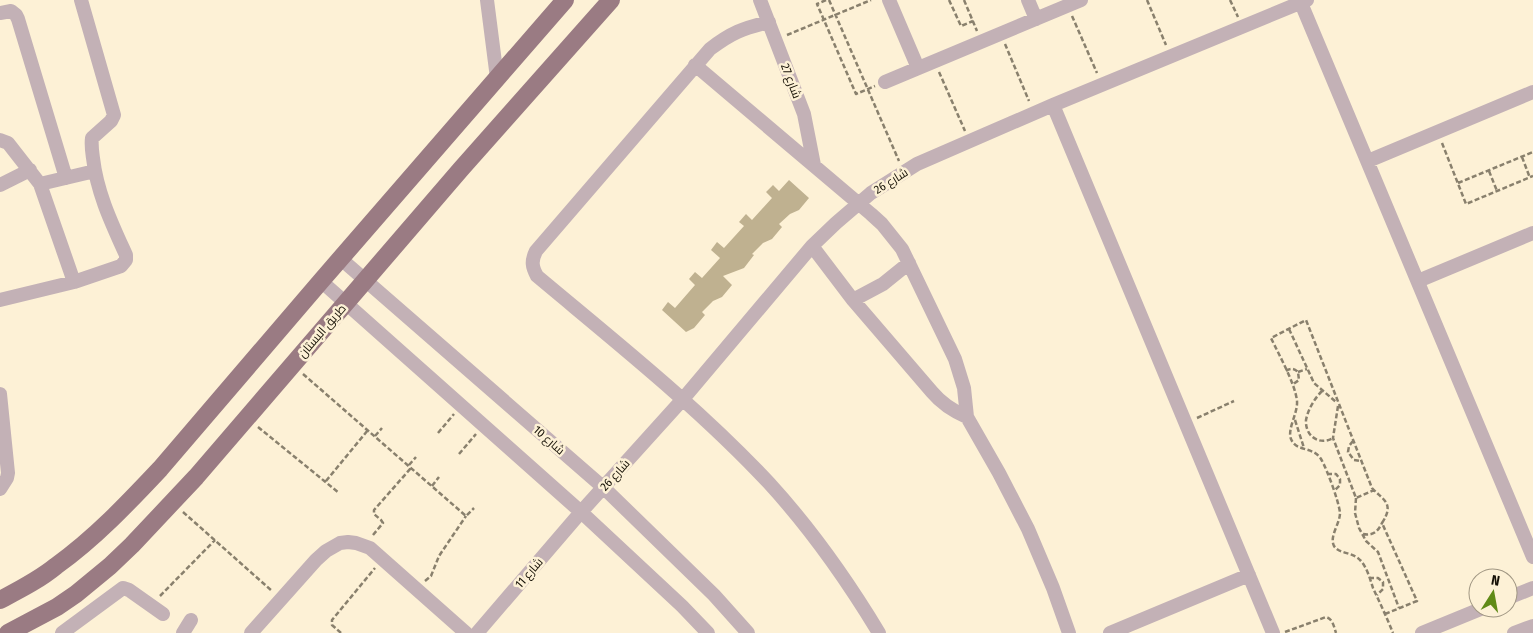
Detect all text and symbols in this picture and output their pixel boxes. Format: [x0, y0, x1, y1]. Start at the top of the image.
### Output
street label: شارع 27 [777, 62, 804, 101]
street label: شارع 26 [871, 165, 911, 198]
street label: طريق البستان [295, 302, 349, 360]
street label: شارع 10 [530, 423, 568, 458]
street label: شارع 26 [597, 456, 633, 494]
street label: شارع 11 [512, 555, 547, 592]
north arrow [1468, 568, 1518, 618]
text: N [1490, 572, 1501, 590]

